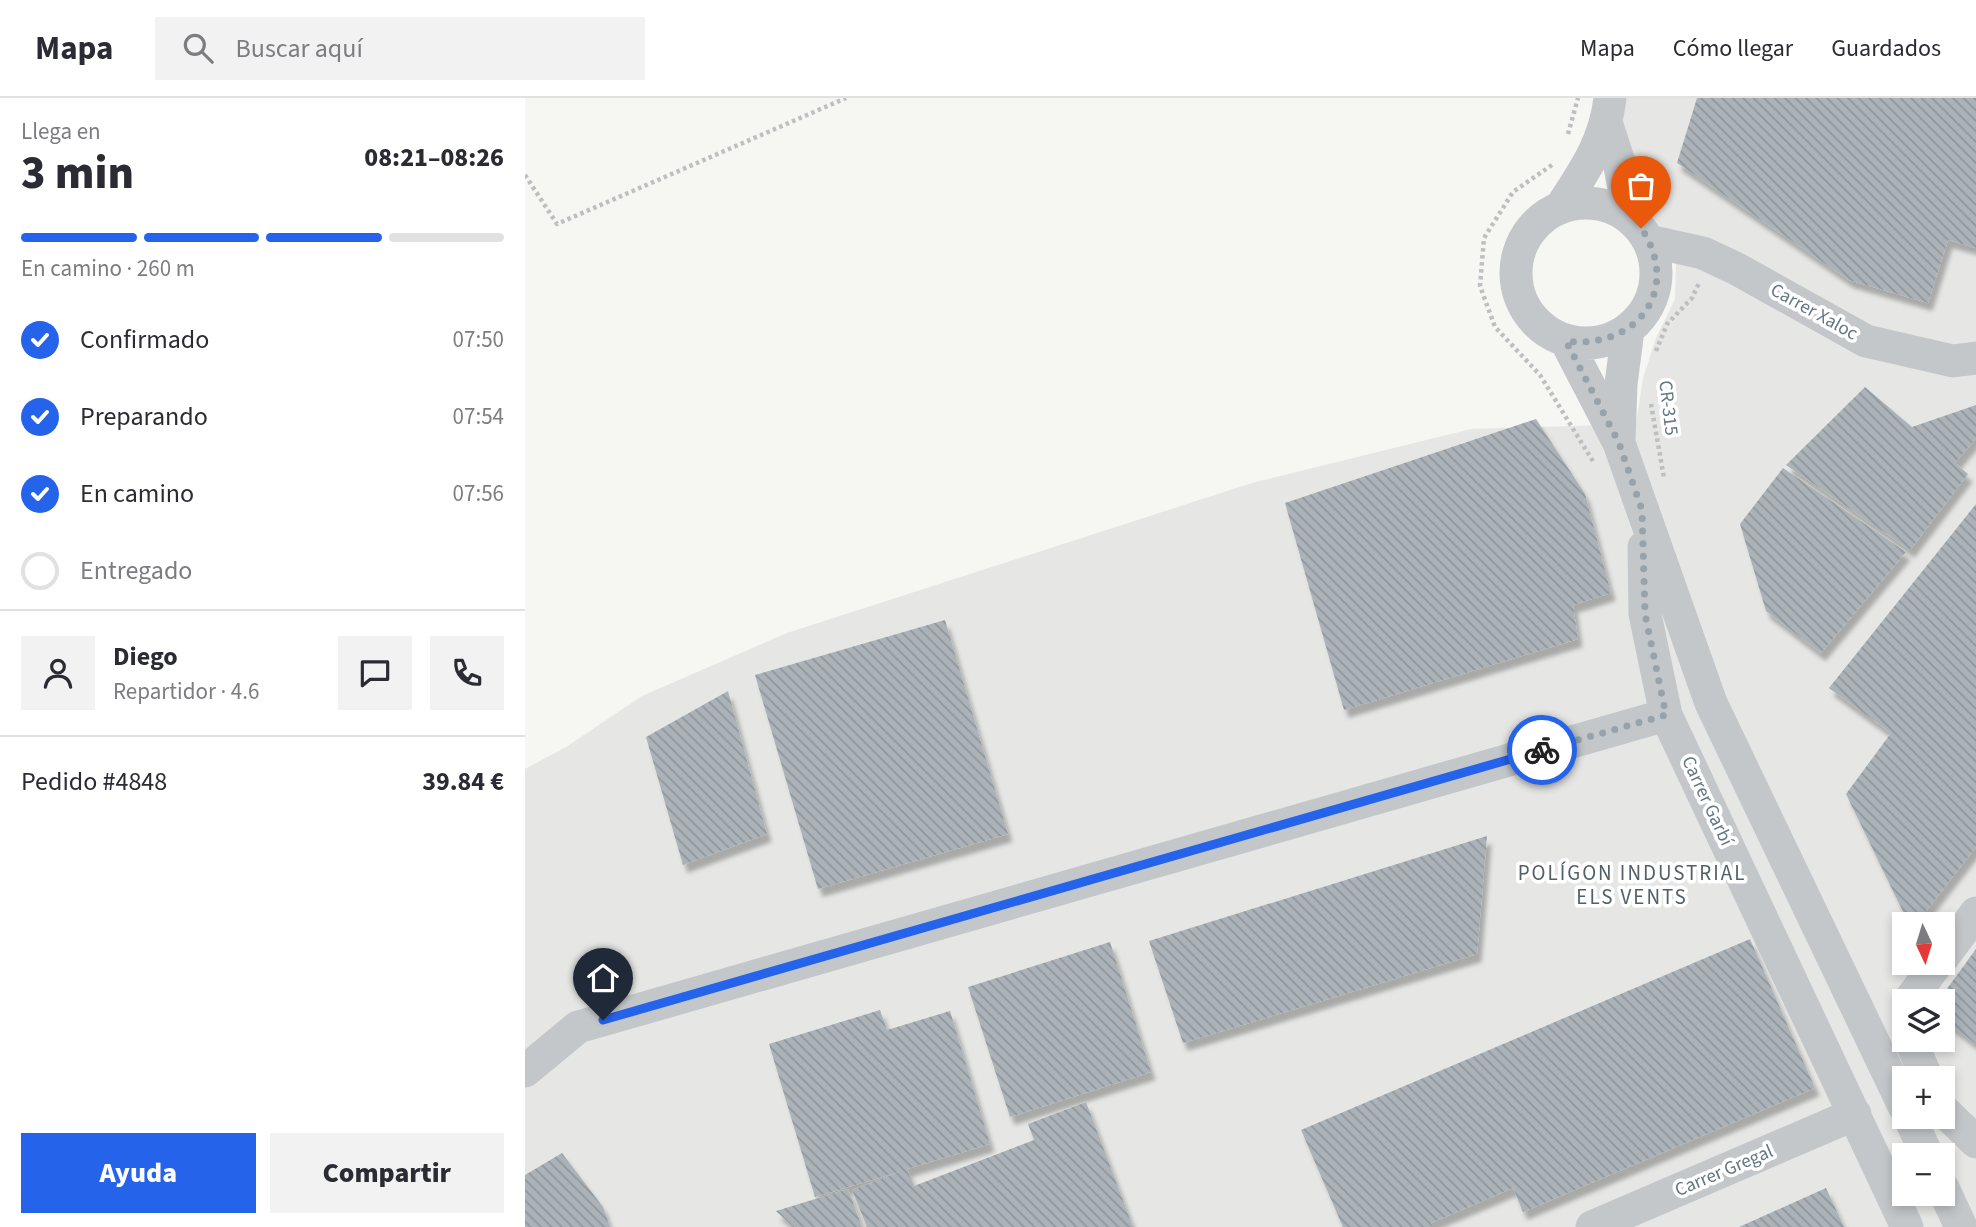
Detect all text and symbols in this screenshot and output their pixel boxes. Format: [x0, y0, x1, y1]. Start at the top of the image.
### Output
search box [155, 17, 645, 80]
text: Mapa [35, 25, 113, 72]
icon: search [179, 29, 217, 67]
text: Buscar aquí [235, 30, 363, 67]
text: Mapa [1580, 31, 1635, 66]
text: Cómo llegar [1673, 31, 1793, 66]
text: Guardados [1831, 31, 1941, 66]
text: Llega en [21, 115, 101, 148]
text: 08:21–08:26 [364, 139, 504, 176]
text: 3 min [21, 141, 134, 206]
pin [1611, 156, 1671, 228]
icon: bag [1622, 167, 1660, 205]
text: En camino · 260 m [21, 252, 195, 285]
street label: Carrer Xaloc [1765, 277, 1863, 347]
icon: check [21, 321, 59, 359]
text: Confirmado [80, 321, 209, 358]
text: 07:50 [453, 323, 504, 356]
street label: CR-315 [1651, 379, 1685, 437]
icon: check [21, 398, 59, 436]
text: Preparando [80, 398, 208, 435]
text: 07:54 [453, 400, 504, 433]
icon: check [21, 475, 59, 513]
text: En camino [80, 475, 194, 512]
text: 07:56 [453, 477, 504, 510]
text: Entregado [80, 552, 192, 589]
button: person [21, 636, 95, 710]
button: chat [338, 636, 412, 710]
button: phone [430, 636, 504, 710]
text: Diego [113, 638, 178, 675]
text: Repartidor · 4.6 [113, 675, 259, 708]
courier [1507, 715, 1577, 785]
icon: bike [1523, 731, 1561, 769]
street label: Carrer Garbí [1674, 752, 1740, 852]
text: Pedido #4848 [21, 763, 167, 800]
text: 39.84 € [422, 763, 504, 800]
district label: POLÍGON INDUSTRIAL ELS VENTS [1518, 858, 1746, 912]
north arrow [1892, 912, 1955, 975]
map controls [1892, 912, 1955, 1206]
pin [573, 948, 633, 1020]
icon: home [584, 959, 622, 997]
button: layers [1892, 989, 1955, 1052]
button: + [1892, 1066, 1955, 1129]
button: Ayuda [21, 1133, 256, 1213]
button: Compartir [270, 1133, 504, 1213]
street label: Carrer Gregal [1671, 1138, 1777, 1204]
button: − [1892, 1143, 1955, 1206]

